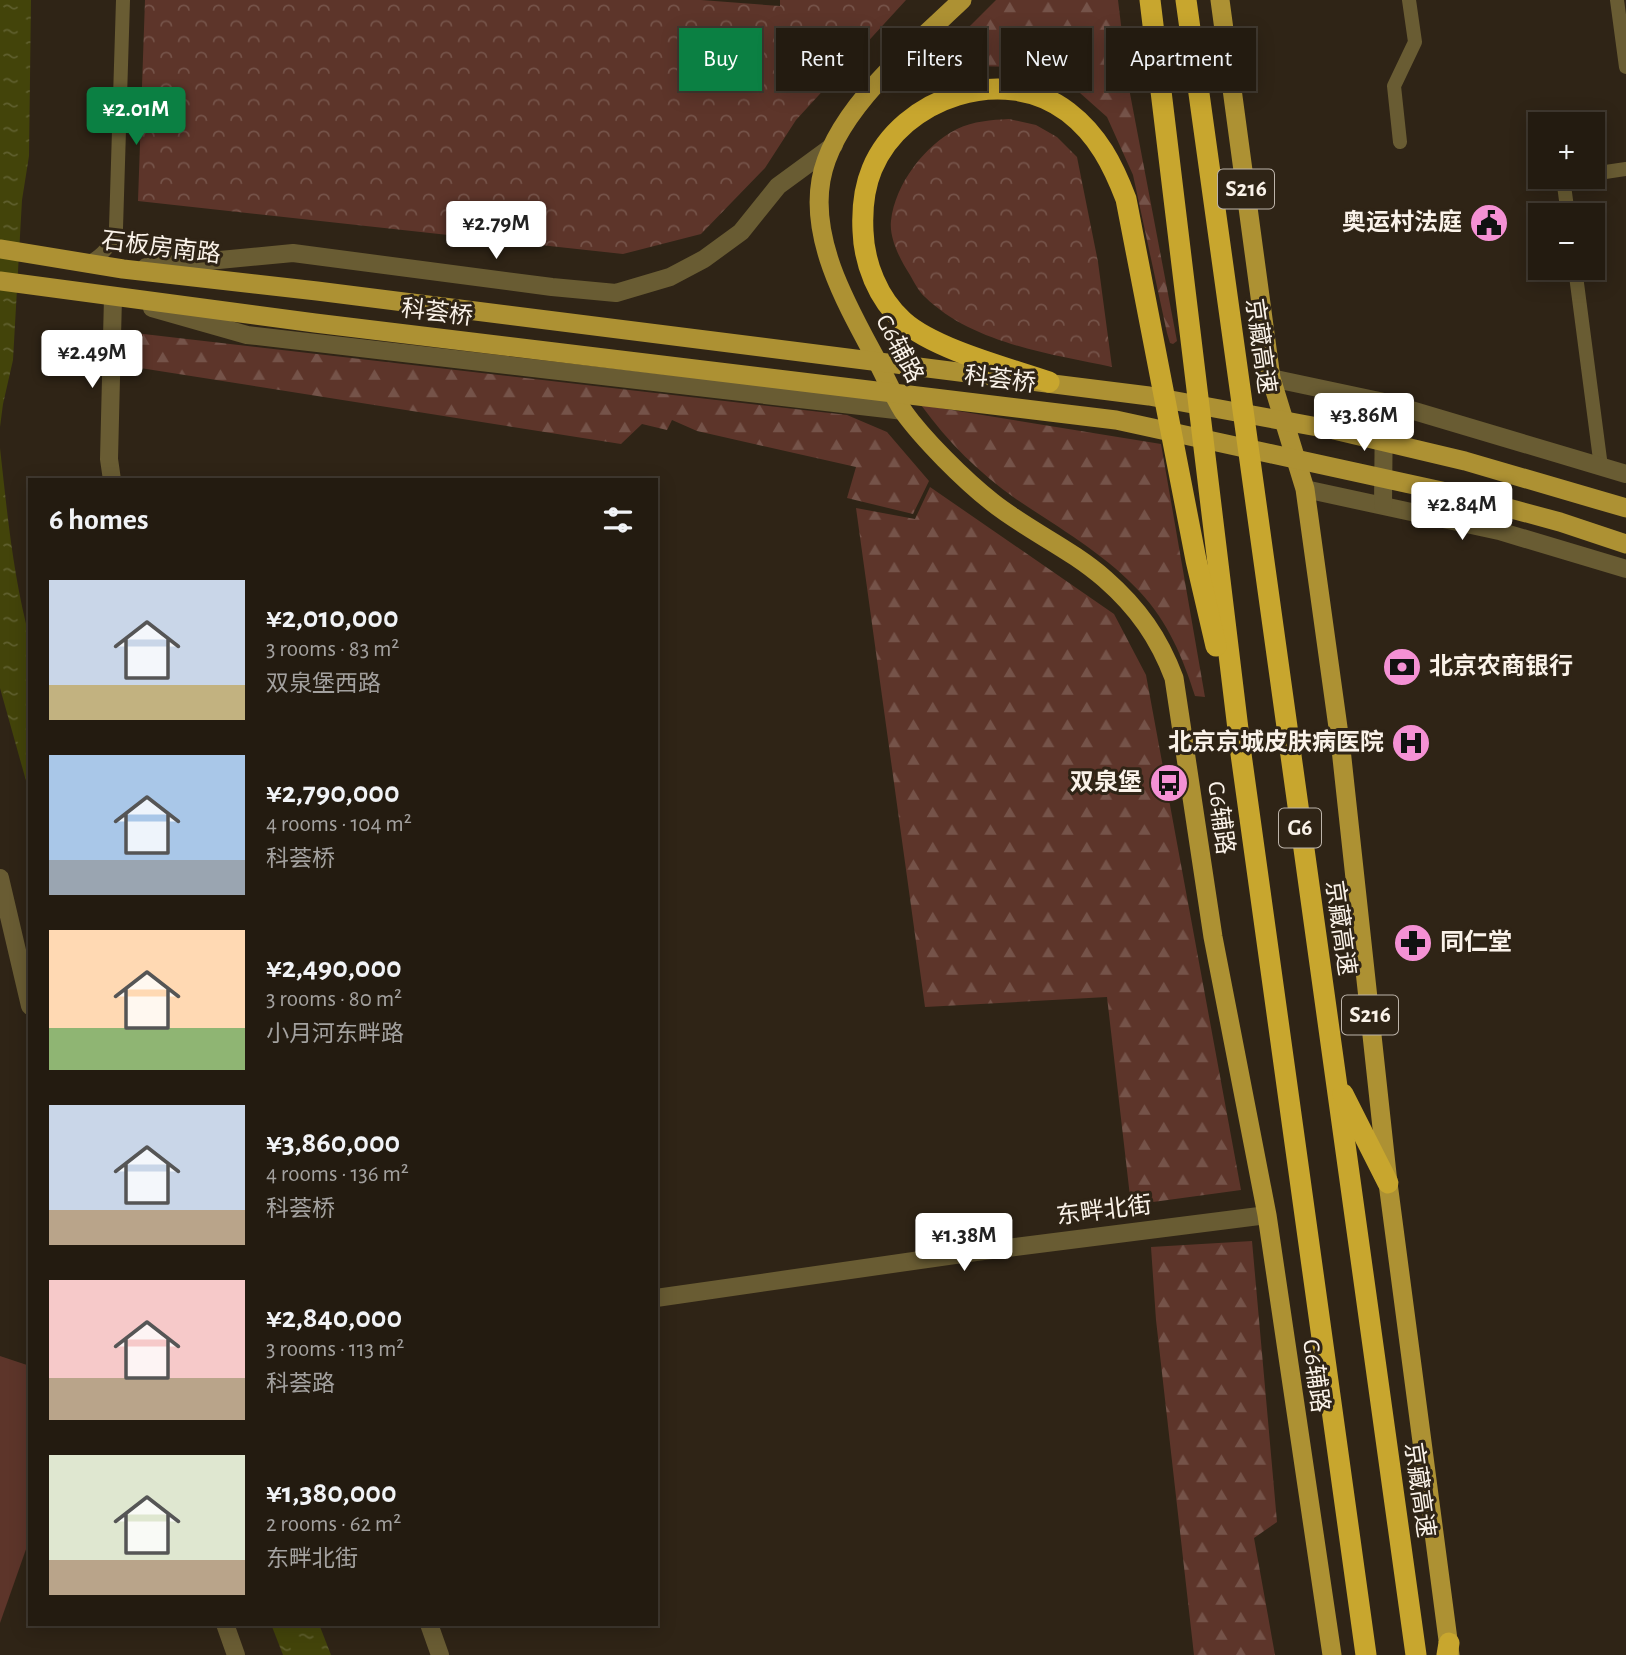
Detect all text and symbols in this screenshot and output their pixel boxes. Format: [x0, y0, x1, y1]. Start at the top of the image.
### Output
chip: Buy [679, 28, 762, 91]
chip: Rent [776, 28, 868, 91]
chip: Filters [882, 28, 987, 91]
chip: New [1001, 28, 1092, 91]
chip: Apartment [1106, 28, 1256, 91]
pin: ¥2.01M [79, 88, 193, 147]
text: ¥2.01M [103, 98, 169, 121]
map controls [1528, 112, 1605, 280]
button: + [1528, 112, 1605, 189]
road number: S216 [1218, 170, 1274, 208]
pin: ¥2.79M [439, 202, 553, 261]
public building icon: 奥运村法庭 [1468, 202, 1510, 244]
button: − [1528, 203, 1605, 280]
place label: 奥运村法庭 [1342, 209, 1462, 235]
text: ¥2.79M [462, 212, 530, 235]
street label: 石板房南路 [100, 227, 222, 267]
street label: 科荟桥 [400, 295, 474, 329]
street label: 京藏高速 [1241, 297, 1281, 395]
street label: G6辅路 [871, 310, 929, 387]
pin: ¥2.49M [35, 330, 149, 390]
text: ¥2.49M [57, 341, 127, 364]
street label: 科荟桥 [963, 362, 1037, 396]
pin: ¥3.86M [1307, 393, 1421, 453]
text: ¥3.86M [1330, 404, 1398, 427]
pin: ¥2.84M [1405, 482, 1519, 542]
text: ¥2.84M [1427, 493, 1497, 516]
icon: filters [599, 501, 637, 539]
text: 6 homes [49, 505, 149, 535]
text: ¥2,010,000 [266, 603, 399, 633]
icon: home [105, 608, 189, 692]
text: 3 rooms · 83 m² [266, 638, 399, 661]
bank icon: 北京农商银行 [1381, 646, 1423, 688]
place label: 北京农商银行 [1429, 653, 1573, 679]
text: 双泉堡西路 [266, 673, 381, 696]
hospital icon: 北京京城皮肤病医院 [1390, 722, 1432, 764]
place label: 北京京城皮肤病医院 [1168, 729, 1384, 755]
bus stop icon: 双泉堡 [1148, 762, 1190, 804]
place label: 双泉堡 [1070, 769, 1142, 795]
text: ¥2,790,000 [266, 778, 400, 808]
street label: G6辅路 [1203, 780, 1239, 856]
icon: home [105, 783, 189, 867]
road number: G6 [1279, 808, 1321, 848]
text: 4 rooms · 104 m² [266, 813, 412, 836]
text: 科荟桥 [266, 848, 335, 871]
street label: 京藏高速 [1321, 879, 1361, 977]
pharmacy icon: 同仁堂 [1392, 922, 1434, 964]
place label: 同仁堂 [1440, 929, 1512, 955]
text: ¥2,490,000 [266, 953, 402, 983]
icon: home [105, 958, 189, 1042]
text: 3 rooms · 80 m² [266, 988, 402, 1011]
road number: S216 [1342, 996, 1398, 1034]
text: 小月河东畔路 [266, 1023, 404, 1046]
text: ¥3,860,000 [266, 1128, 400, 1158]
icon: home [105, 1133, 189, 1217]
text: 4 rooms · 136 m² [266, 1163, 409, 1186]
street label: 东畔北街 [1055, 1191, 1153, 1229]
text: 科荟桥 [266, 1198, 335, 1221]
pin: ¥1.38M [907, 1214, 1021, 1273]
text: ¥1.38M [931, 1224, 997, 1247]
text: ¥2,840,000 [266, 1303, 402, 1333]
icon: home [105, 1308, 189, 1392]
text: 3 rooms · 113 m² [266, 1338, 404, 1361]
street label: G6辅路 [1298, 1338, 1334, 1414]
text: 科荟路 [266, 1373, 335, 1396]
street label: 京藏高速 [1400, 1441, 1440, 1539]
text: ¥1,380,000 [266, 1478, 397, 1508]
icon: home [105, 1483, 189, 1567]
text: 2 rooms · 62 m² [266, 1513, 401, 1536]
text: 东畔北街 [266, 1548, 358, 1571]

